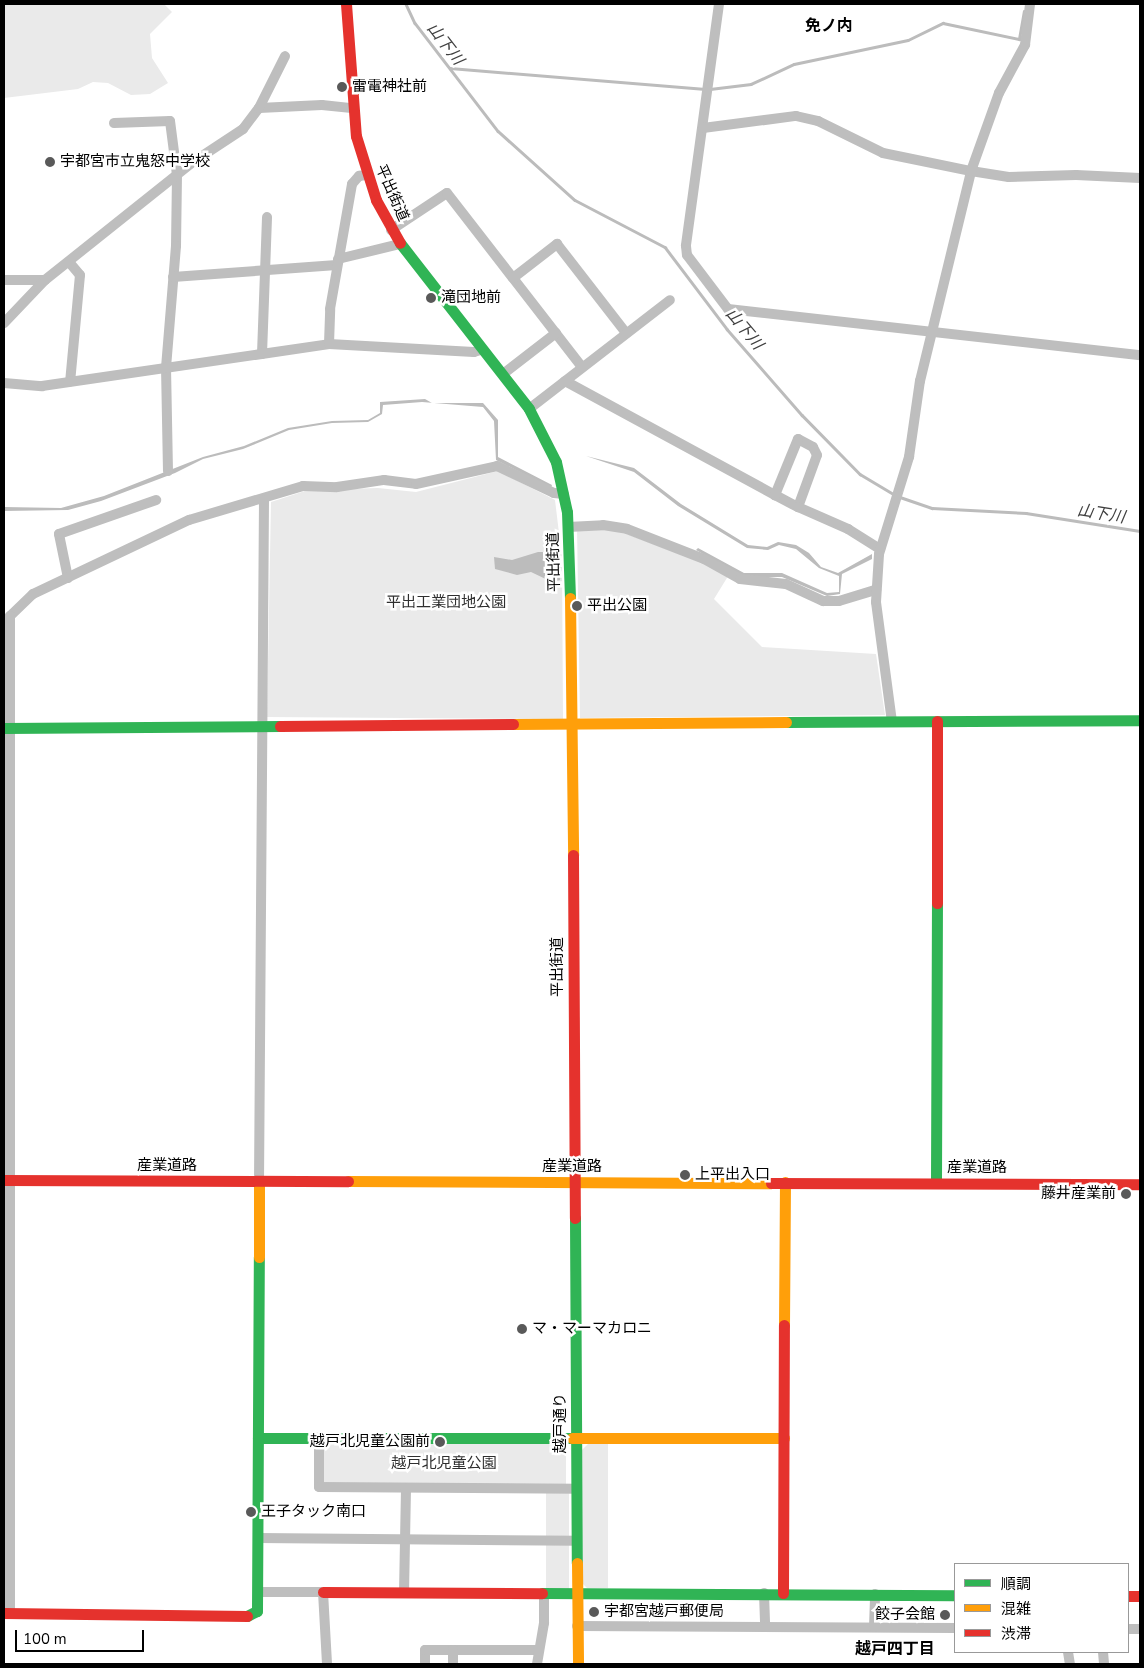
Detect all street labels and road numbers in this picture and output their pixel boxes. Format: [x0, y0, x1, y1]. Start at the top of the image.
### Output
street label: 平出街道 [372, 162, 412, 224]
street label: 平出街道 [544, 532, 564, 592]
street label: 平出街道 [549, 937, 567, 997]
street label: 産業道路 [137, 1157, 197, 1175]
street label: 産業道路 [542, 1158, 602, 1176]
street label: 産業道路 [947, 1159, 1007, 1177]
street label: 越戸通り [552, 1393, 570, 1453]

